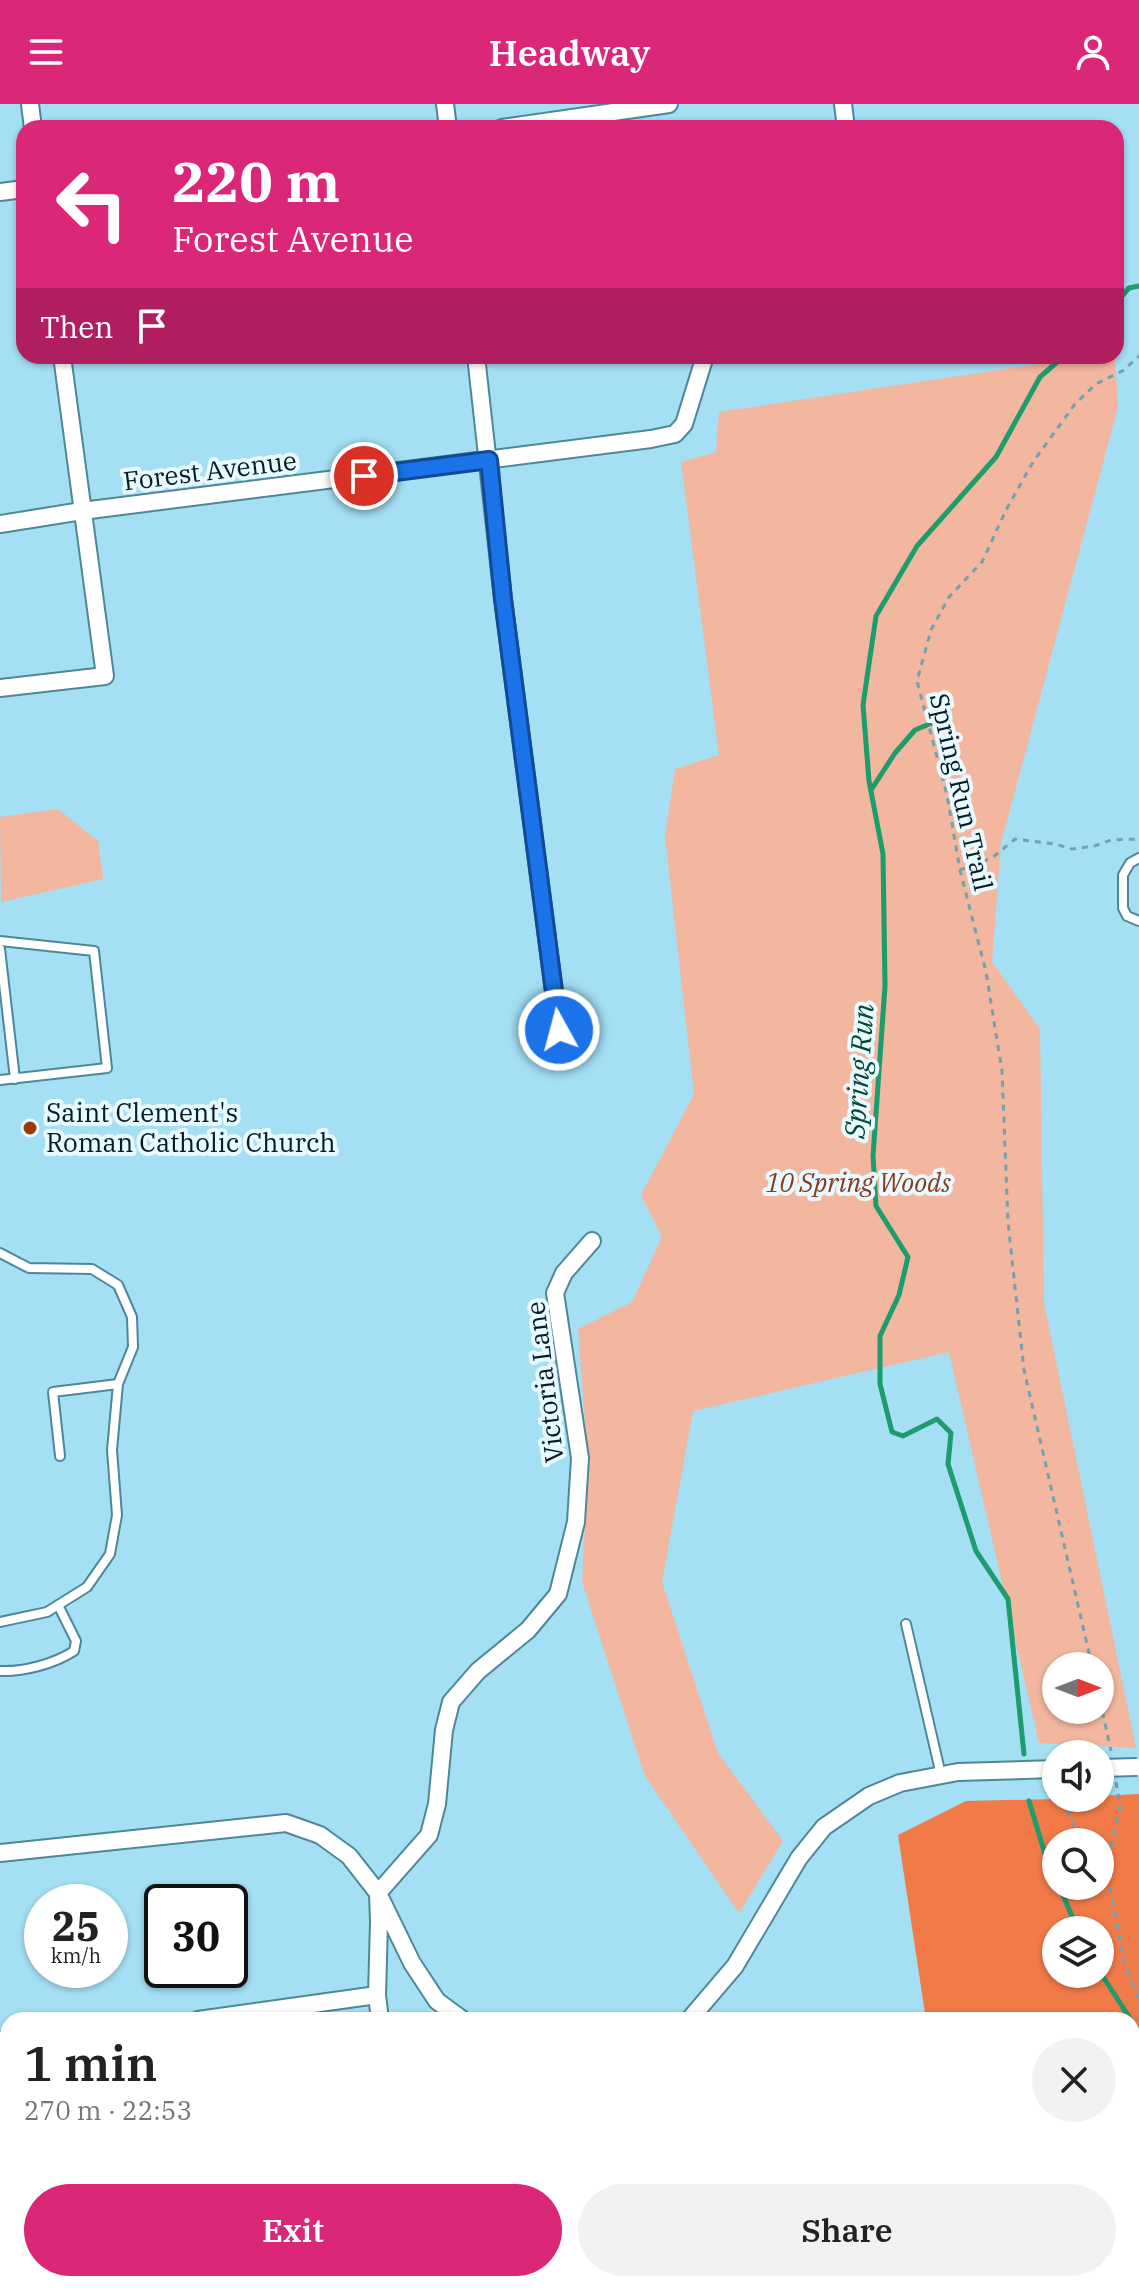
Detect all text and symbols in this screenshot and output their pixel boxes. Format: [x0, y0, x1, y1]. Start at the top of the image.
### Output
text: Headway [489, 29, 650, 76]
icon: menu [24, 30, 68, 74]
icon: person [1071, 30, 1115, 74]
text: 220 m [172, 145, 340, 217]
icon: left [40, 152, 144, 256]
text: Forest Avenue [172, 215, 414, 262]
icon: arrive [130, 304, 174, 348]
text: Then [40, 307, 114, 346]
pin [330, 442, 398, 510]
street label: Forest Avenue [121, 443, 299, 498]
icon: arrive [342, 454, 386, 498]
street label: Spring Run Trail [923, 690, 1001, 894]
position arrow [517, 988, 601, 1072]
water label: Spring Run [835, 1002, 882, 1141]
place label: Saint Clement's Roman Catholic Church [46, 1095, 336, 1159]
marker: Saint Clement's Roman Catholic Church [21, 1119, 39, 1137]
park label: 10 Spring Woods [765, 1165, 951, 1199]
street label: Victoria Lane [517, 1299, 571, 1465]
north arrow [1042, 1652, 1114, 1724]
map controls [1042, 1652, 1114, 1988]
button: sound [1042, 1740, 1114, 1812]
button: search [1042, 1828, 1114, 1900]
speed limit sign: 30 [144, 1884, 248, 1988]
text: 25 [52, 1900, 100, 1952]
button: layers [1042, 1916, 1114, 1988]
text: km/h [51, 1942, 101, 1969]
text: 1 min [24, 2032, 157, 2094]
button: close [1032, 2038, 1116, 2122]
text: 270 m · 22:53 [24, 2093, 192, 2127]
button: Exit [24, 2184, 562, 2276]
button: Share [578, 2184, 1116, 2276]

